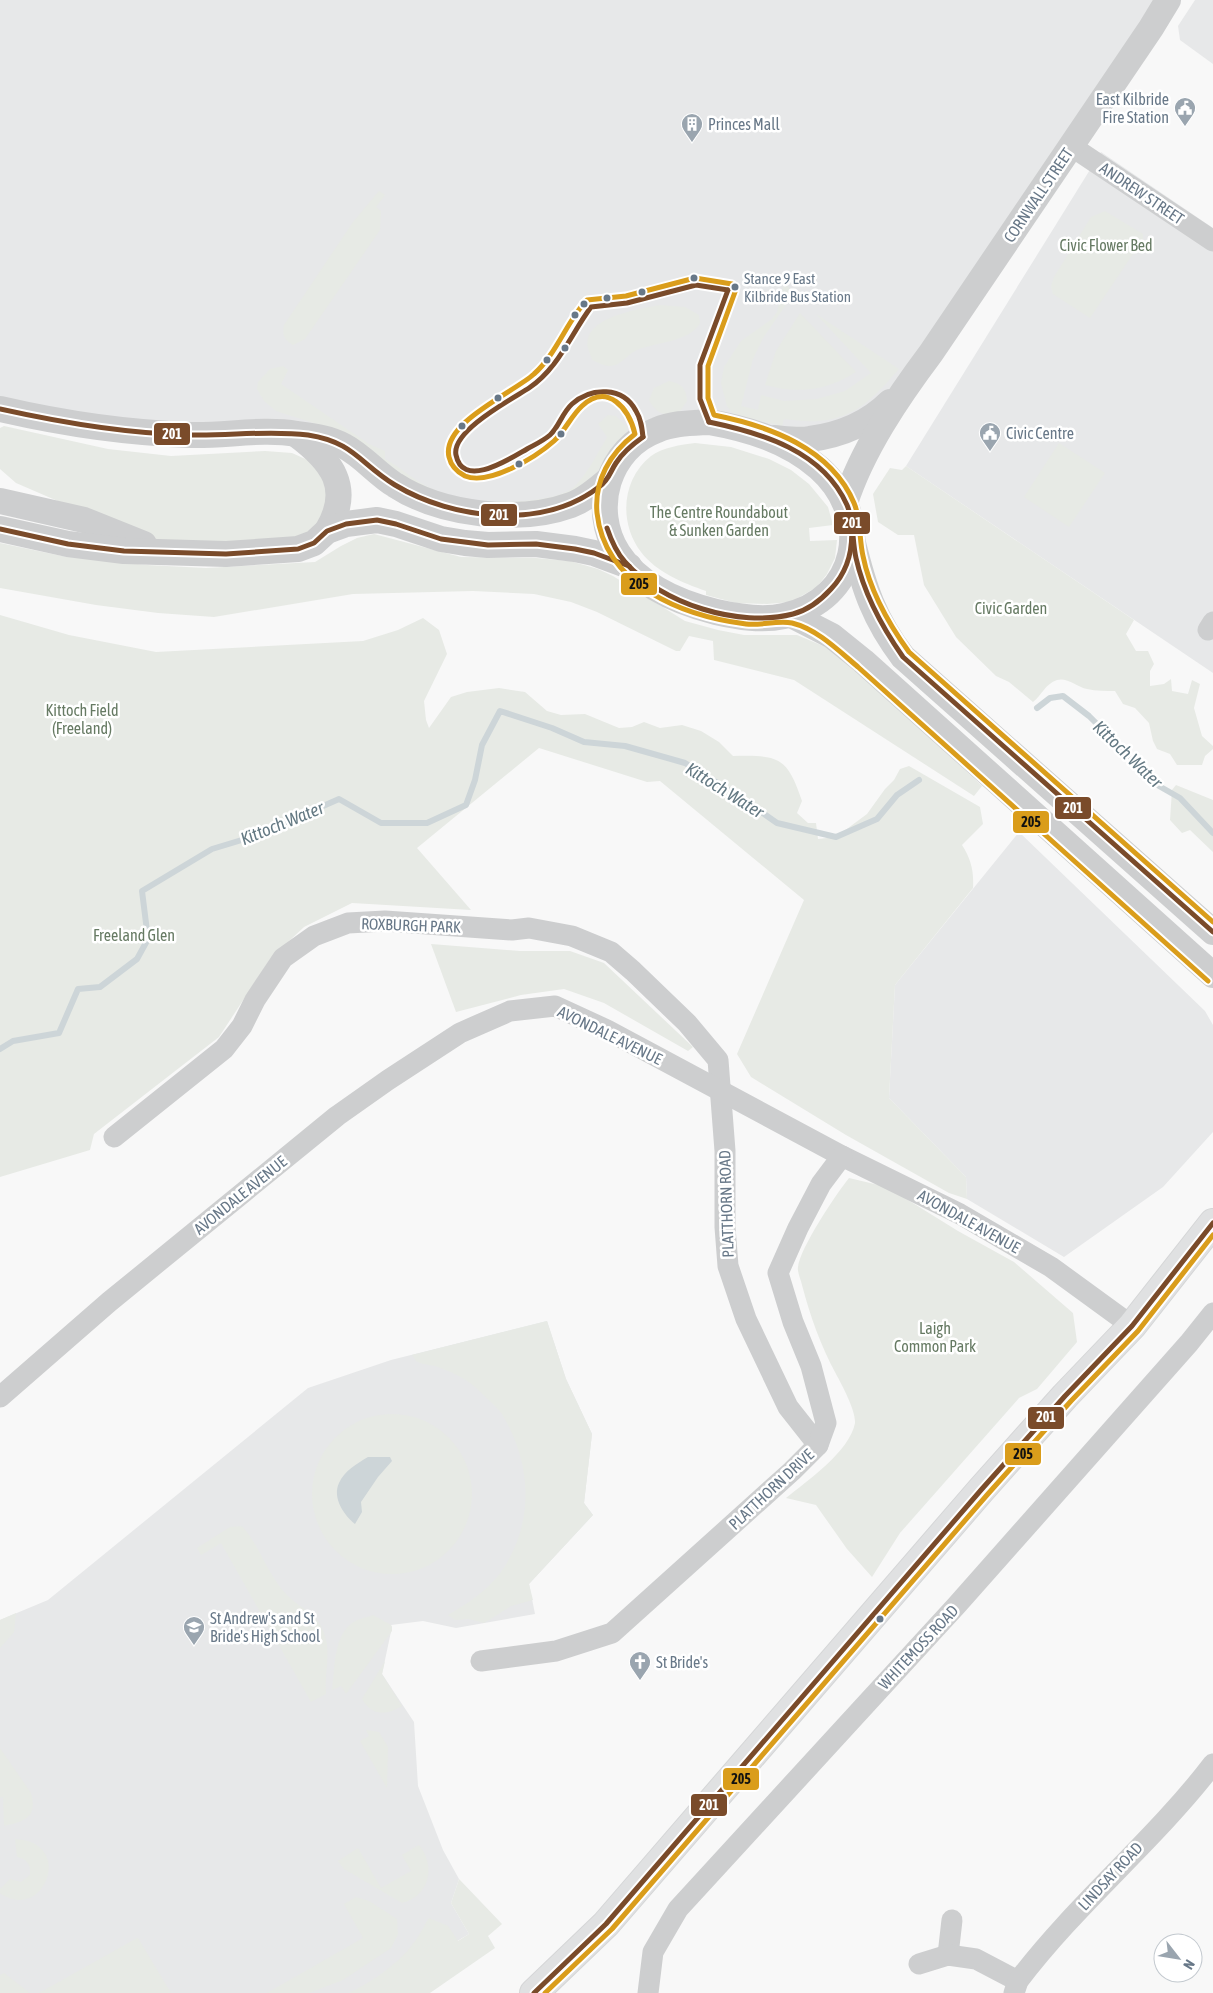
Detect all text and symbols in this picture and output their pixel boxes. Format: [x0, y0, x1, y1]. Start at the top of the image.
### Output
place label: East Kilbride Fire Station [1096, 90, 1169, 126]
public building icon: East Kilbride Fire Station [1173, 96, 1197, 127]
building icon: Princes Mall [680, 112, 704, 143]
place label: Princes Mall [708, 115, 780, 133]
street label: CORNWALL STREET [1000, 144, 1076, 246]
street label: ANDREW STREET [1097, 158, 1187, 228]
park label: Civic Flower Bed [1059, 236, 1153, 254]
place label: Stance 9 East Kilbride Bus Station [744, 270, 851, 305]
unlabelled marker [689, 273, 699, 283]
marker: Stance 9 East Kilbride Bus Station [730, 282, 740, 292]
unlabelled marker [637, 287, 647, 297]
unlabelled marker [602, 293, 612, 303]
unlabelled marker [579, 299, 589, 309]
unlabelled marker [570, 310, 580, 320]
unlabelled marker [560, 343, 570, 353]
unlabelled marker [542, 355, 552, 365]
unlabelled marker [493, 393, 503, 403]
unlabelled marker [457, 421, 467, 431]
public building icon: Civic Centre [978, 421, 1002, 452]
line badge: 201 [153, 422, 191, 446]
place label: Civic Centre [1006, 424, 1074, 442]
text: 201 [162, 426, 182, 442]
unlabelled marker [556, 429, 566, 439]
unlabelled marker [514, 459, 524, 469]
line badge: 201 [480, 503, 518, 527]
park label: The Centre Roundabout & Sunken Garden [650, 503, 789, 539]
text: 201 [489, 507, 509, 523]
line badge: 201 [833, 511, 871, 535]
text: 201 [842, 515, 862, 531]
line badge: 205 [620, 572, 658, 596]
text: 205 [629, 576, 649, 592]
park label: Civic Garden [975, 599, 1047, 617]
park label: Kittoch Field (Freeland) [45, 701, 119, 738]
water label: Kittoch Water [1089, 716, 1167, 793]
water label: Kittoch Water [682, 758, 768, 823]
line badge: 201 [1054, 796, 1092, 820]
water label: Kittoch Water [237, 797, 327, 849]
text: 201 [1063, 800, 1083, 816]
line badge: 205 [1012, 810, 1050, 834]
text: 205 [1021, 814, 1041, 830]
street label: ROXBURGH PARK [361, 914, 461, 936]
park label: Freeland Glen [93, 926, 175, 944]
street label: AVONDALE AVENUE [555, 1002, 665, 1068]
street label: PLATTHORN ROAD [715, 1150, 737, 1258]
street label: AVONDALE AVENUE [190, 1152, 290, 1238]
street label: AVONDALE AVENUE [915, 1186, 1023, 1257]
park label: Laigh Common Park [894, 1319, 976, 1355]
line badge: 201 [1027, 1406, 1065, 1430]
text: 201 [1036, 1409, 1056, 1425]
line badge: 205 [1004, 1442, 1042, 1466]
street label: PLATTHORN DRIVE [725, 1445, 817, 1533]
text: 205 [1013, 1446, 1033, 1462]
street label: WHITEMOSS ROAD [874, 1601, 962, 1693]
place label: St Andrew's and St Bride's High School [210, 1609, 321, 1646]
unlabelled marker [875, 1614, 885, 1624]
school or university icon: St Andrew's and St Bride's High School [182, 1615, 206, 1646]
church icon: St Bride's [628, 1650, 652, 1681]
place label: St Bride's [656, 1653, 708, 1671]
line badge: 205 [722, 1767, 760, 1791]
text: 205 [731, 1771, 751, 1787]
line badge: 201 [690, 1793, 728, 1817]
text: 201 [699, 1797, 719, 1813]
street label: LINDSAY ROAD [1074, 1838, 1146, 1913]
north arrow [1153, 1933, 1203, 1983]
text: N [1180, 1957, 1198, 1972]

